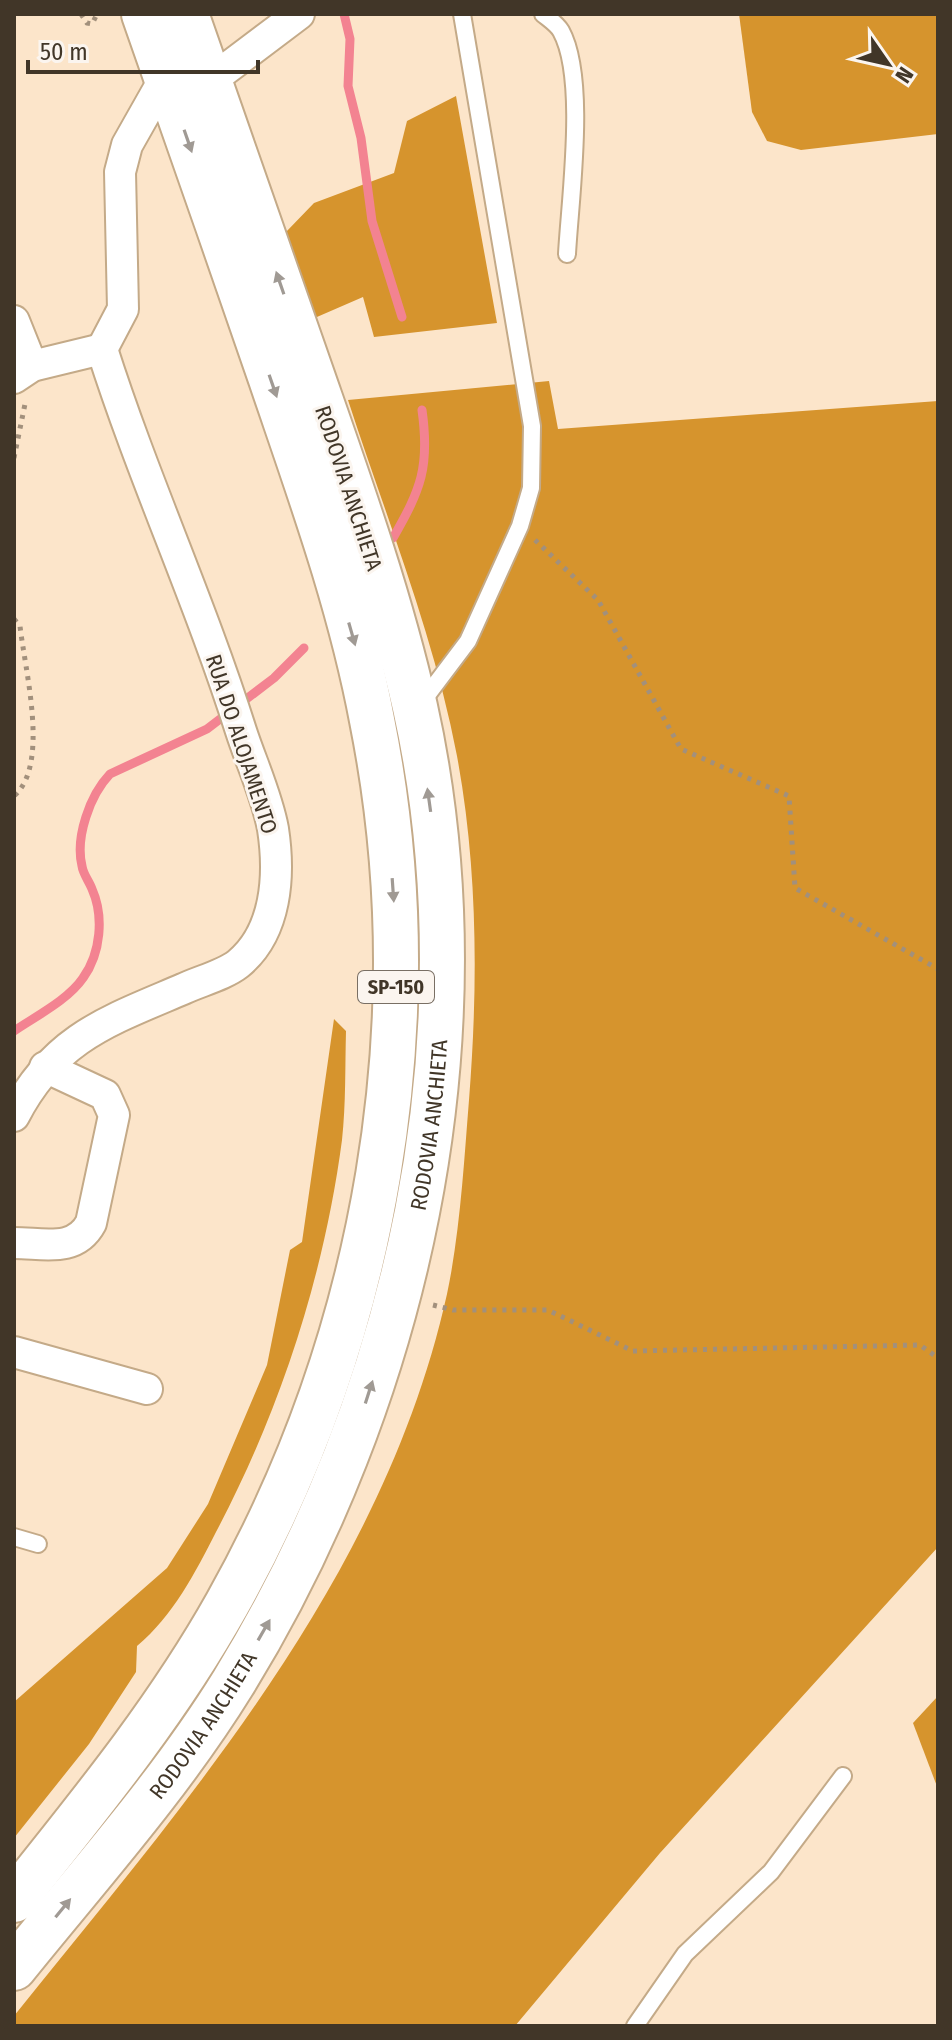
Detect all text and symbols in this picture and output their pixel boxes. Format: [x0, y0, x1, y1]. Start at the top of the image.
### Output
scale bar [28, 24, 258, 74]
north arrow [848, 24, 928, 104]
text: 50 m [40, 38, 88, 66]
text: N [889, 62, 919, 88]
one-way arrow [183, 129, 195, 153]
one-way arrow [273, 270, 285, 294]
one-way arrow [268, 375, 280, 399]
street label: RODOVIA ANCHIETA [309, 402, 388, 575]
one-way arrow [346, 622, 359, 646]
street label: RUA DO ALOJAMENTO [200, 651, 283, 837]
one-way arrow [422, 787, 435, 812]
one-way arrow [387, 878, 400, 903]
road number: SP-150 [358, 971, 434, 1003]
street label: RODOVIA ANCHIETA [405, 1038, 453, 1213]
one-way arrow [363, 1380, 376, 1404]
one-way arrow [258, 1618, 271, 1641]
street label: RODOVIA ANCHIETA [144, 1647, 263, 1804]
one-way arrow [54, 1898, 71, 1918]

